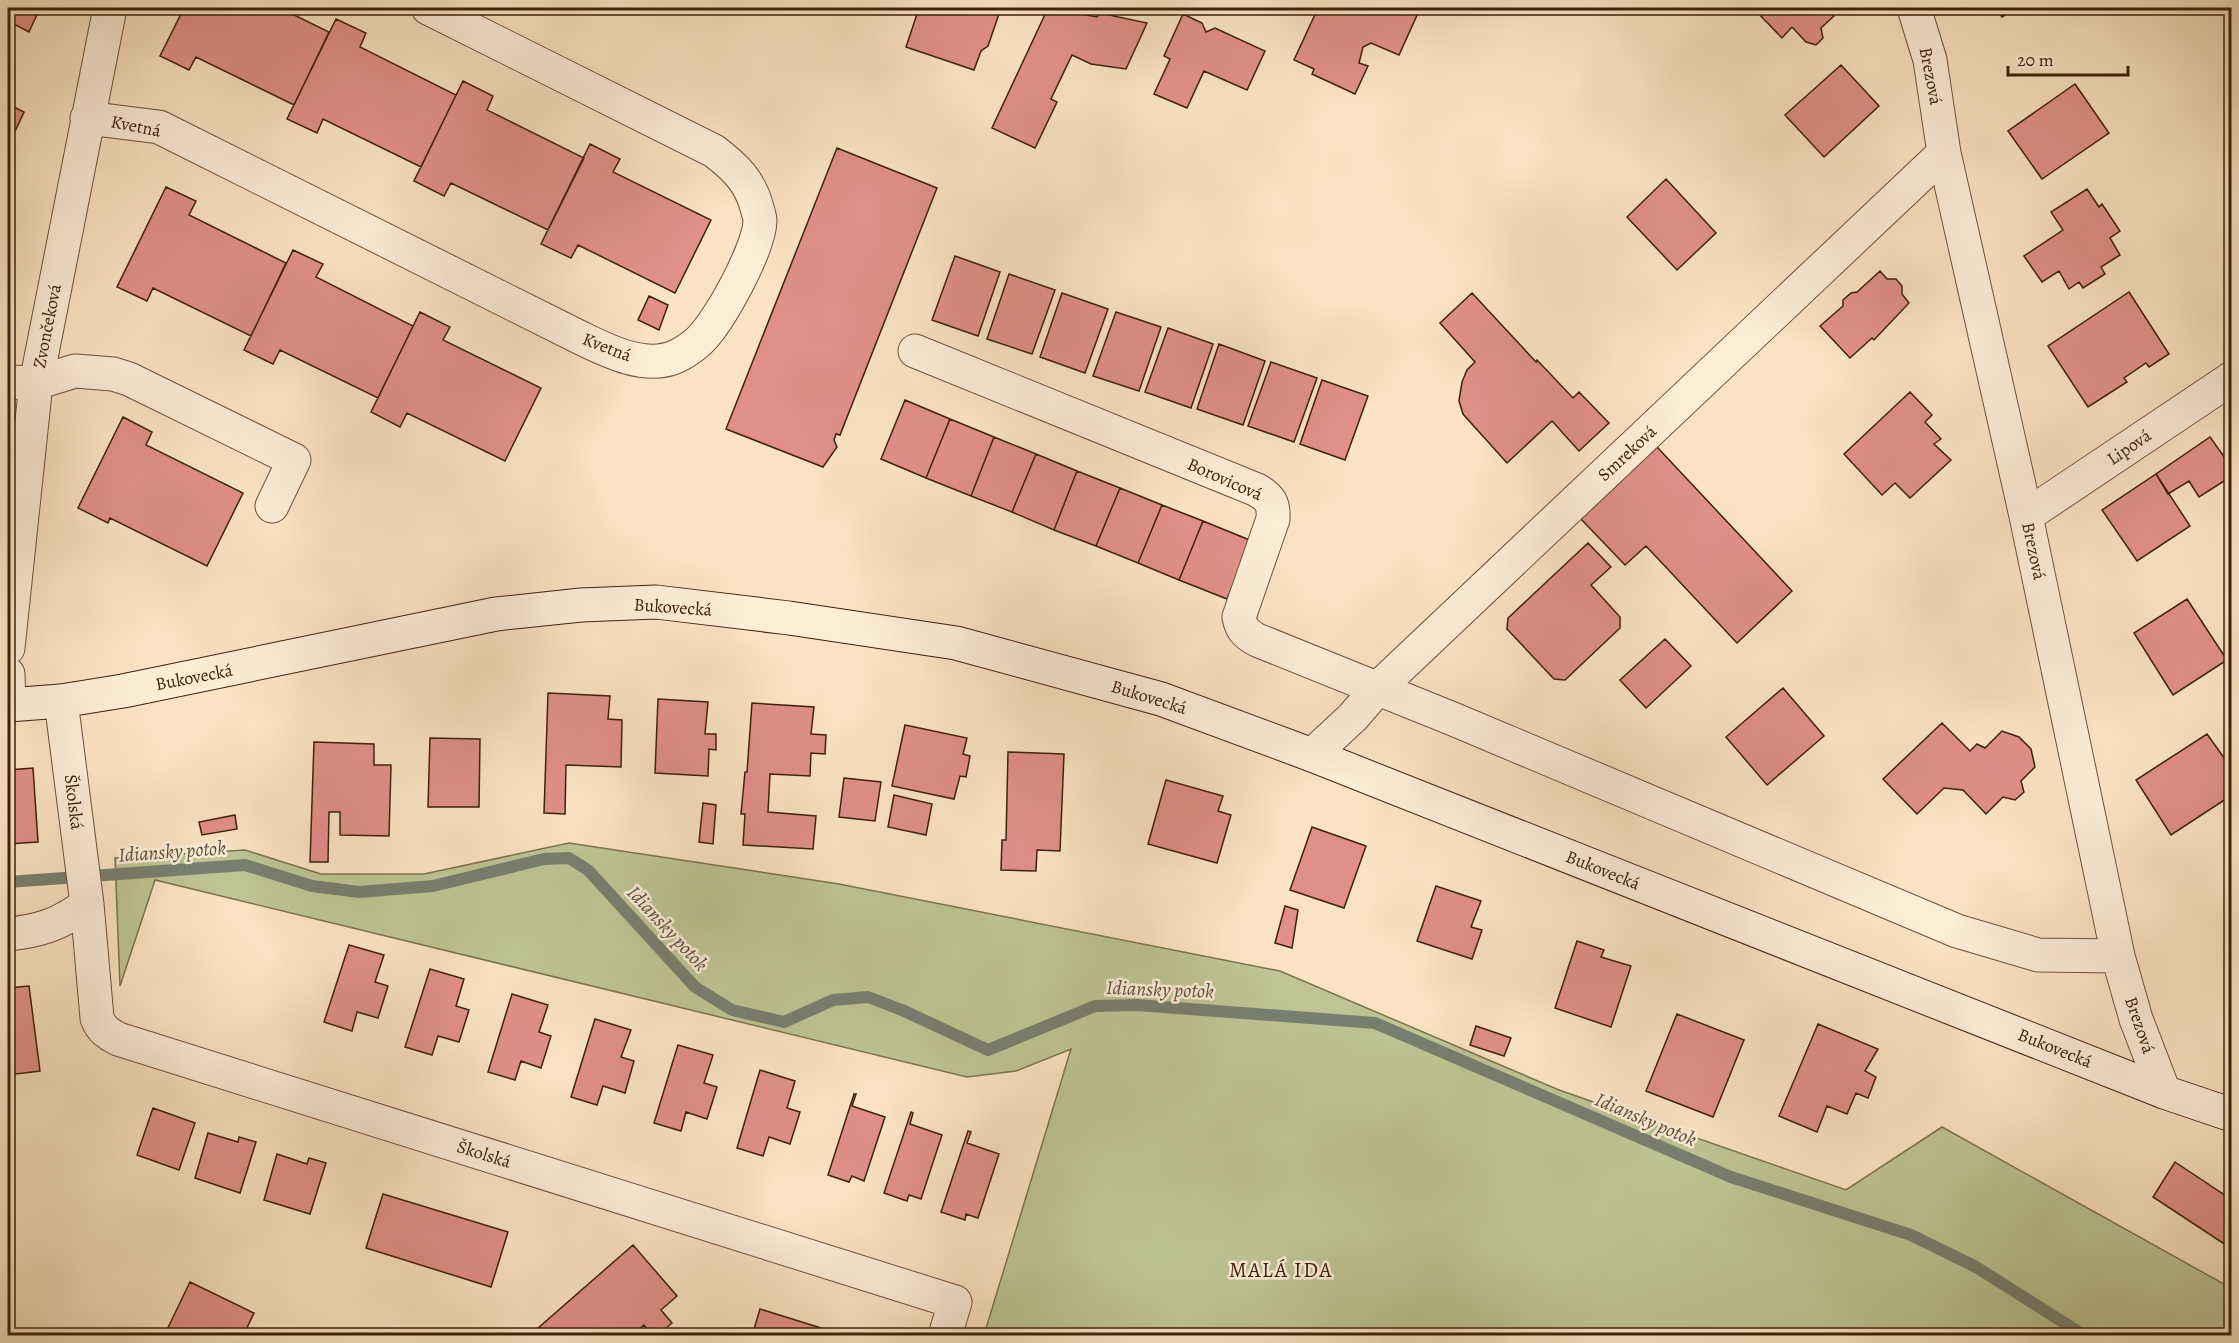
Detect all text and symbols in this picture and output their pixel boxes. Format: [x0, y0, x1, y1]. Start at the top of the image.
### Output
scale bar [2008, 39, 2128, 77]
street label: Brezová [1914, 45, 1948, 108]
text: 20 m [2017, 48, 2054, 72]
street label: Kvetná [109, 109, 164, 143]
street label: Zvončeková [27, 281, 67, 370]
street label: Kvetná [579, 327, 636, 368]
street label: Smreková [1592, 419, 1662, 486]
street label: Lipová [2102, 423, 2156, 471]
street label: Borovicová [1184, 452, 1267, 507]
street label: Brezová [2016, 520, 2052, 583]
street label: Bukovecká [633, 592, 713, 622]
street label: Bukovecká [153, 658, 235, 696]
street label: Bukovecká [1108, 674, 1190, 720]
street label: Školská [59, 773, 89, 832]
water label: Idiansky potok [117, 834, 227, 869]
street label: Bukovecká [1562, 844, 1644, 896]
water label: Idiansky potok [621, 880, 714, 977]
water label: Idiansky potok [1106, 974, 1214, 1005]
street label: Brezová [2119, 993, 2161, 1057]
street label: Bukovecká [2014, 1022, 2096, 1074]
water label: Idiansky potok [1591, 1086, 1701, 1153]
street label: Školská [454, 1134, 515, 1174]
district label: MALÁ IDA [1229, 1256, 1333, 1284]

